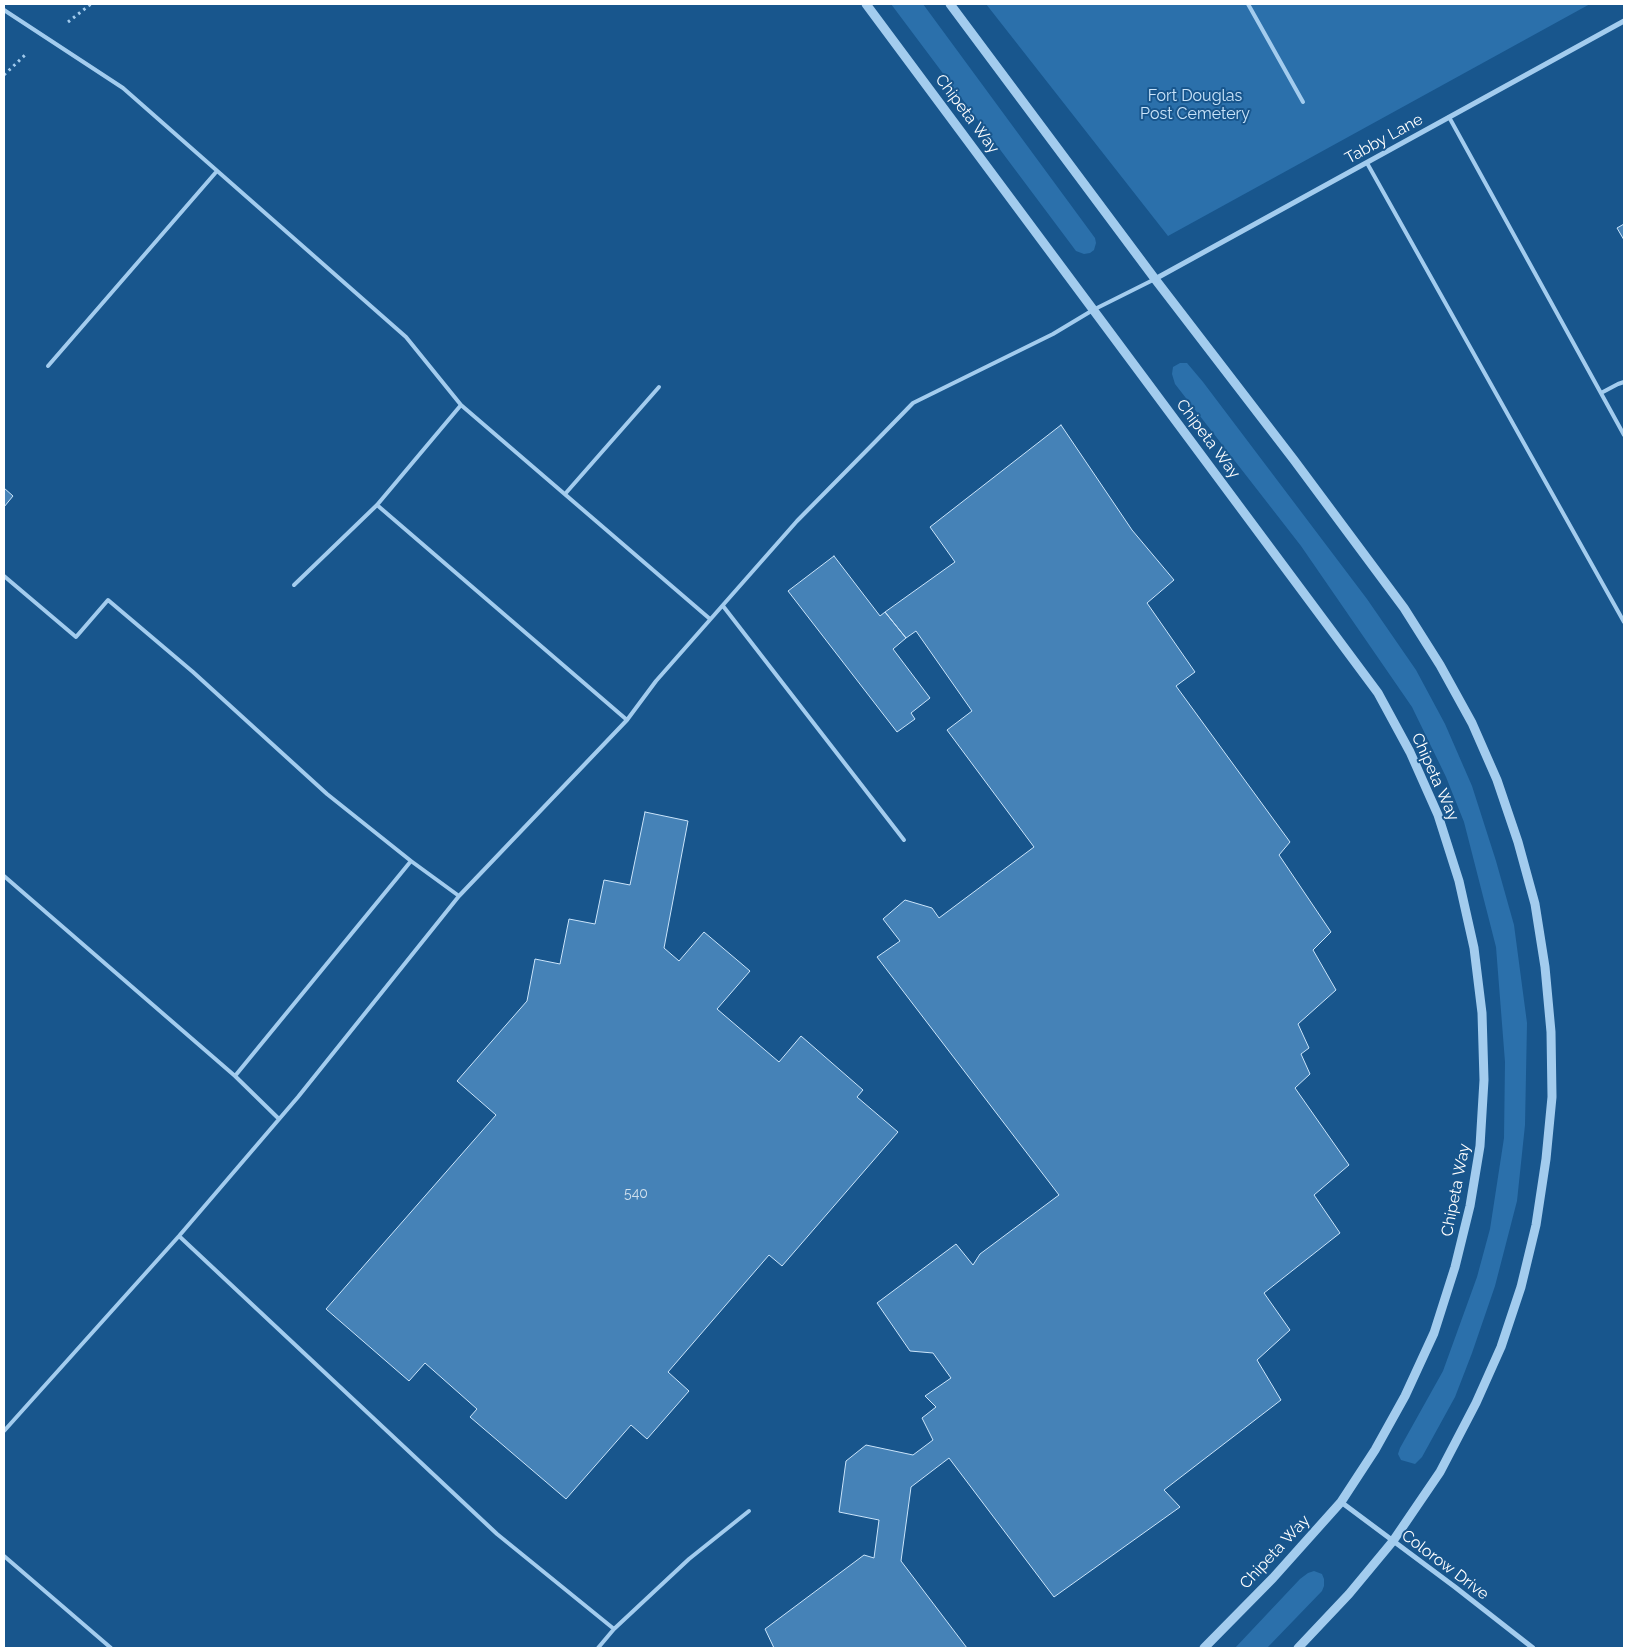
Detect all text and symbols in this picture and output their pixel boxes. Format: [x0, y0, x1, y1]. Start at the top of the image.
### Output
street label: Chipeta Way [931, 71, 1003, 157]
park label: Fort Douglas Post Cemetery [1140, 86, 1250, 124]
street label: Tabby Lane [1342, 110, 1426, 168]
street label: Chipeta Way [1172, 396, 1244, 482]
street label: Chipeta Way [1407, 730, 1463, 824]
street label: Chipeta Way [1438, 1142, 1474, 1238]
house number: 540 [624, 1186, 648, 1202]
street label: Chipeta Way [1236, 1511, 1314, 1593]
street label: Colorow Drive [1398, 1526, 1492, 1604]

